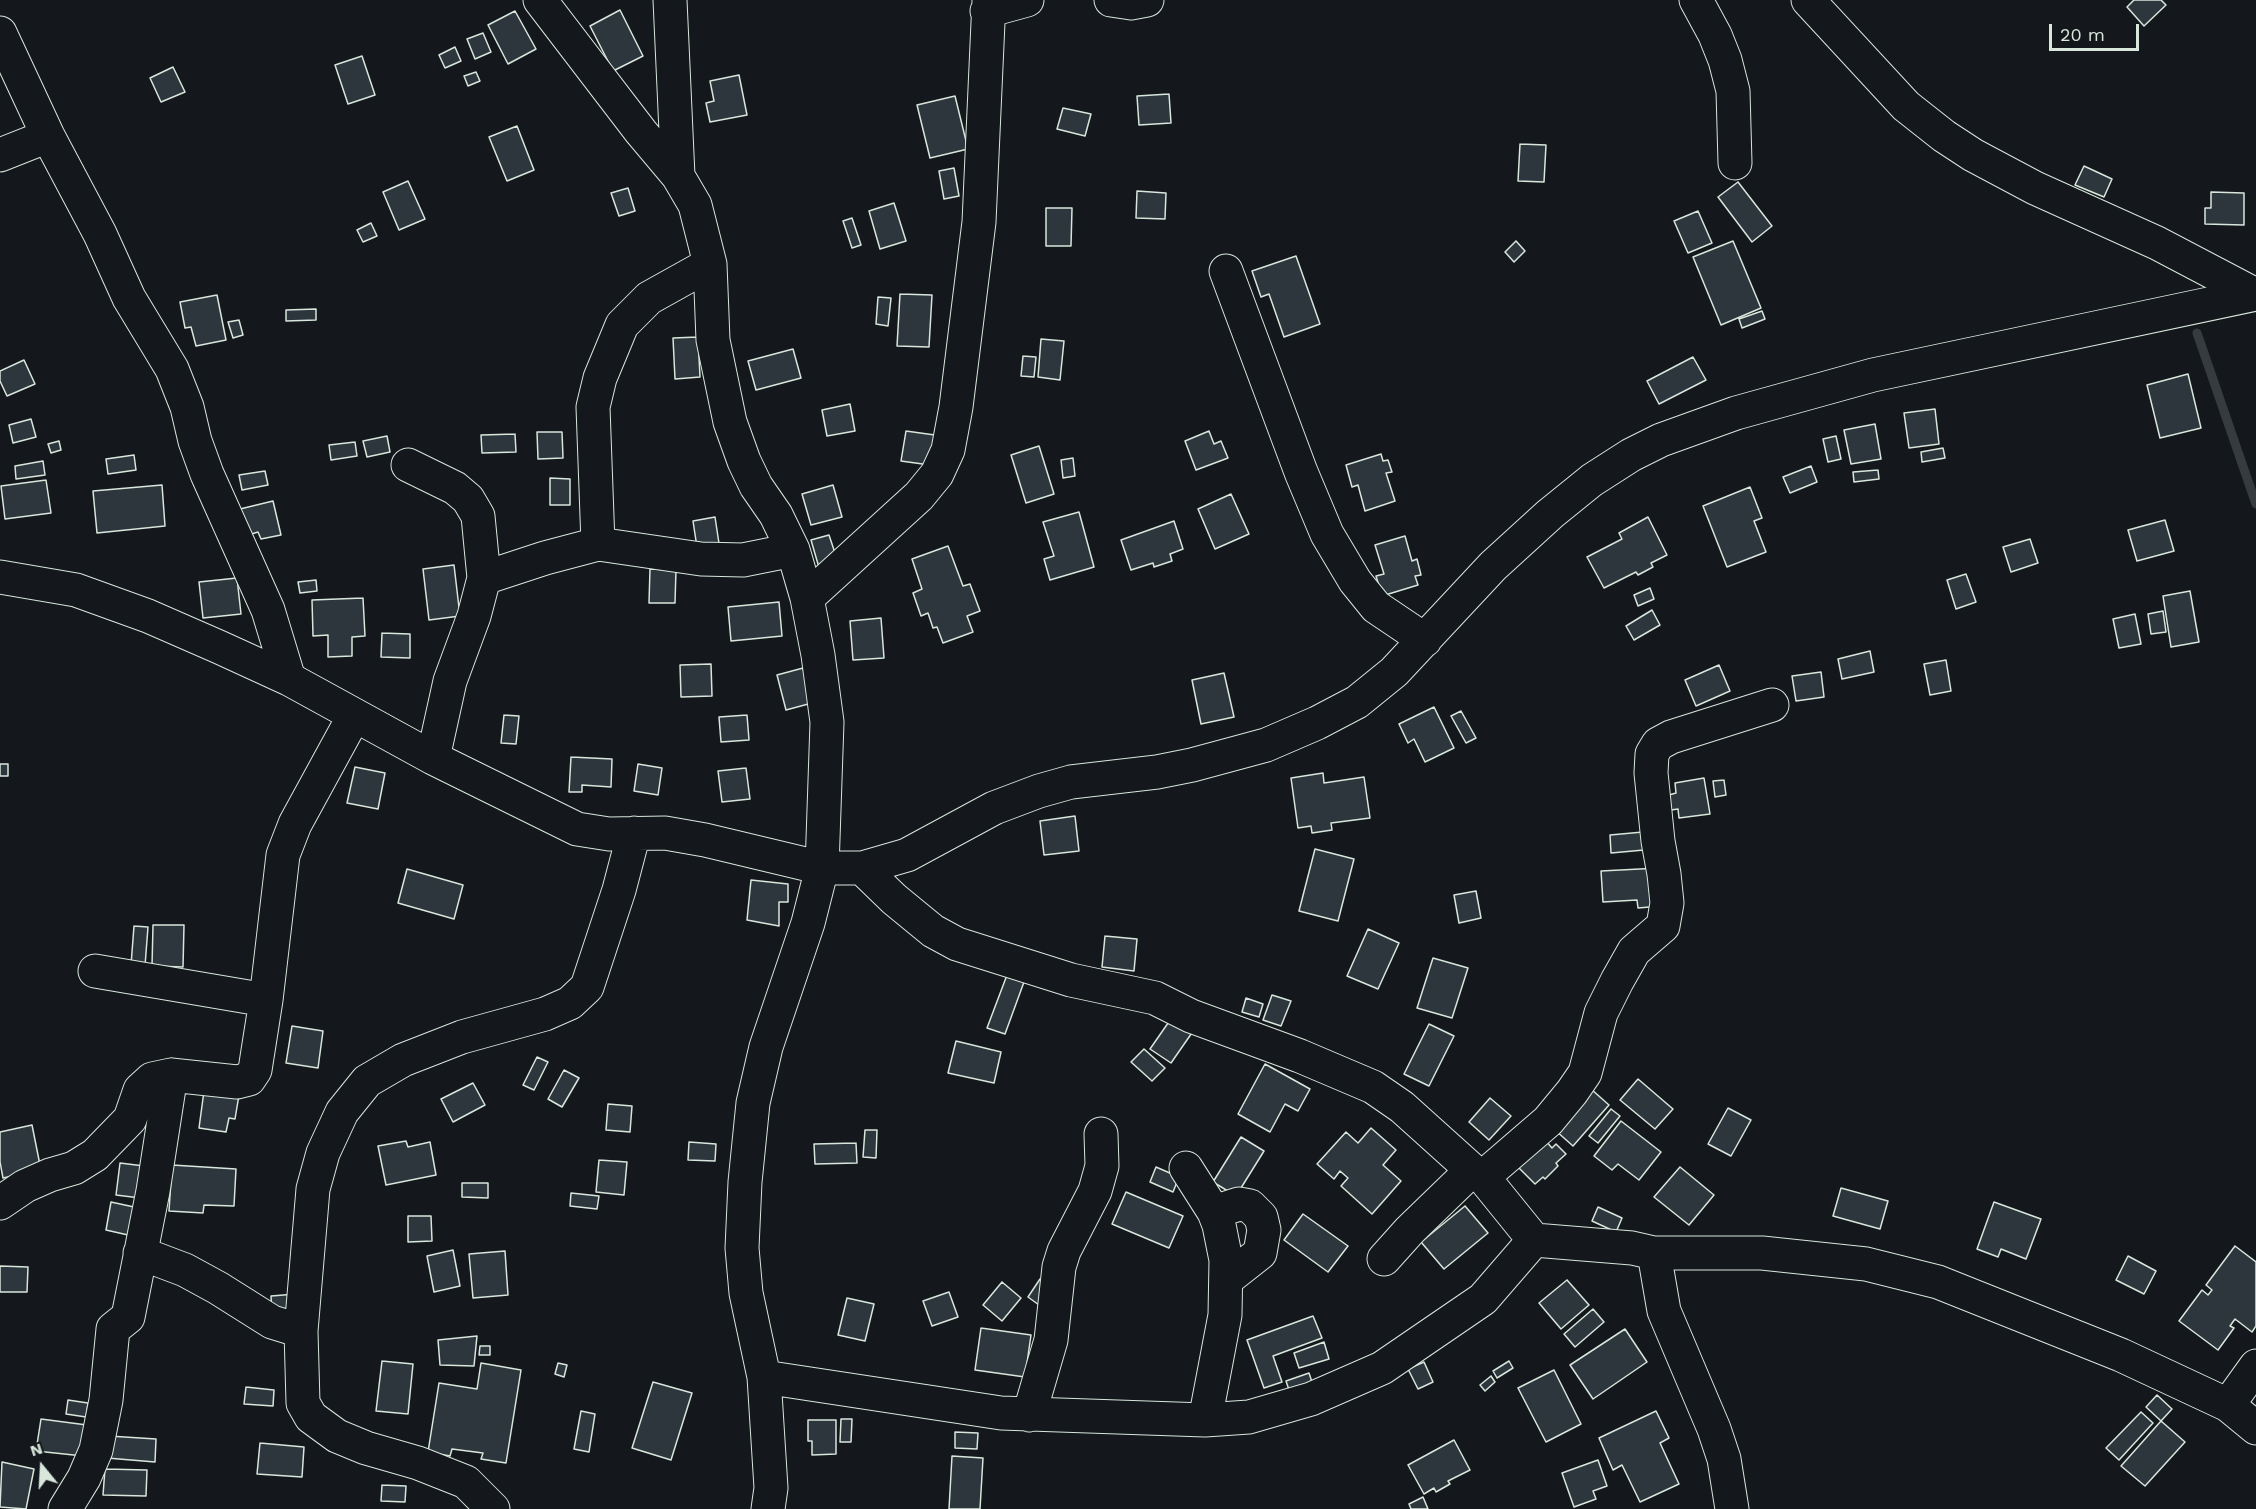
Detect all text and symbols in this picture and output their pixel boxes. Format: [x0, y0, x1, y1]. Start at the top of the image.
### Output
scale bar [2052, 12, 2142, 50]
text: 20 m [2060, 24, 2105, 45]
north arrow [12, 1437, 72, 1497]
text: N [28, 1439, 45, 1460]

